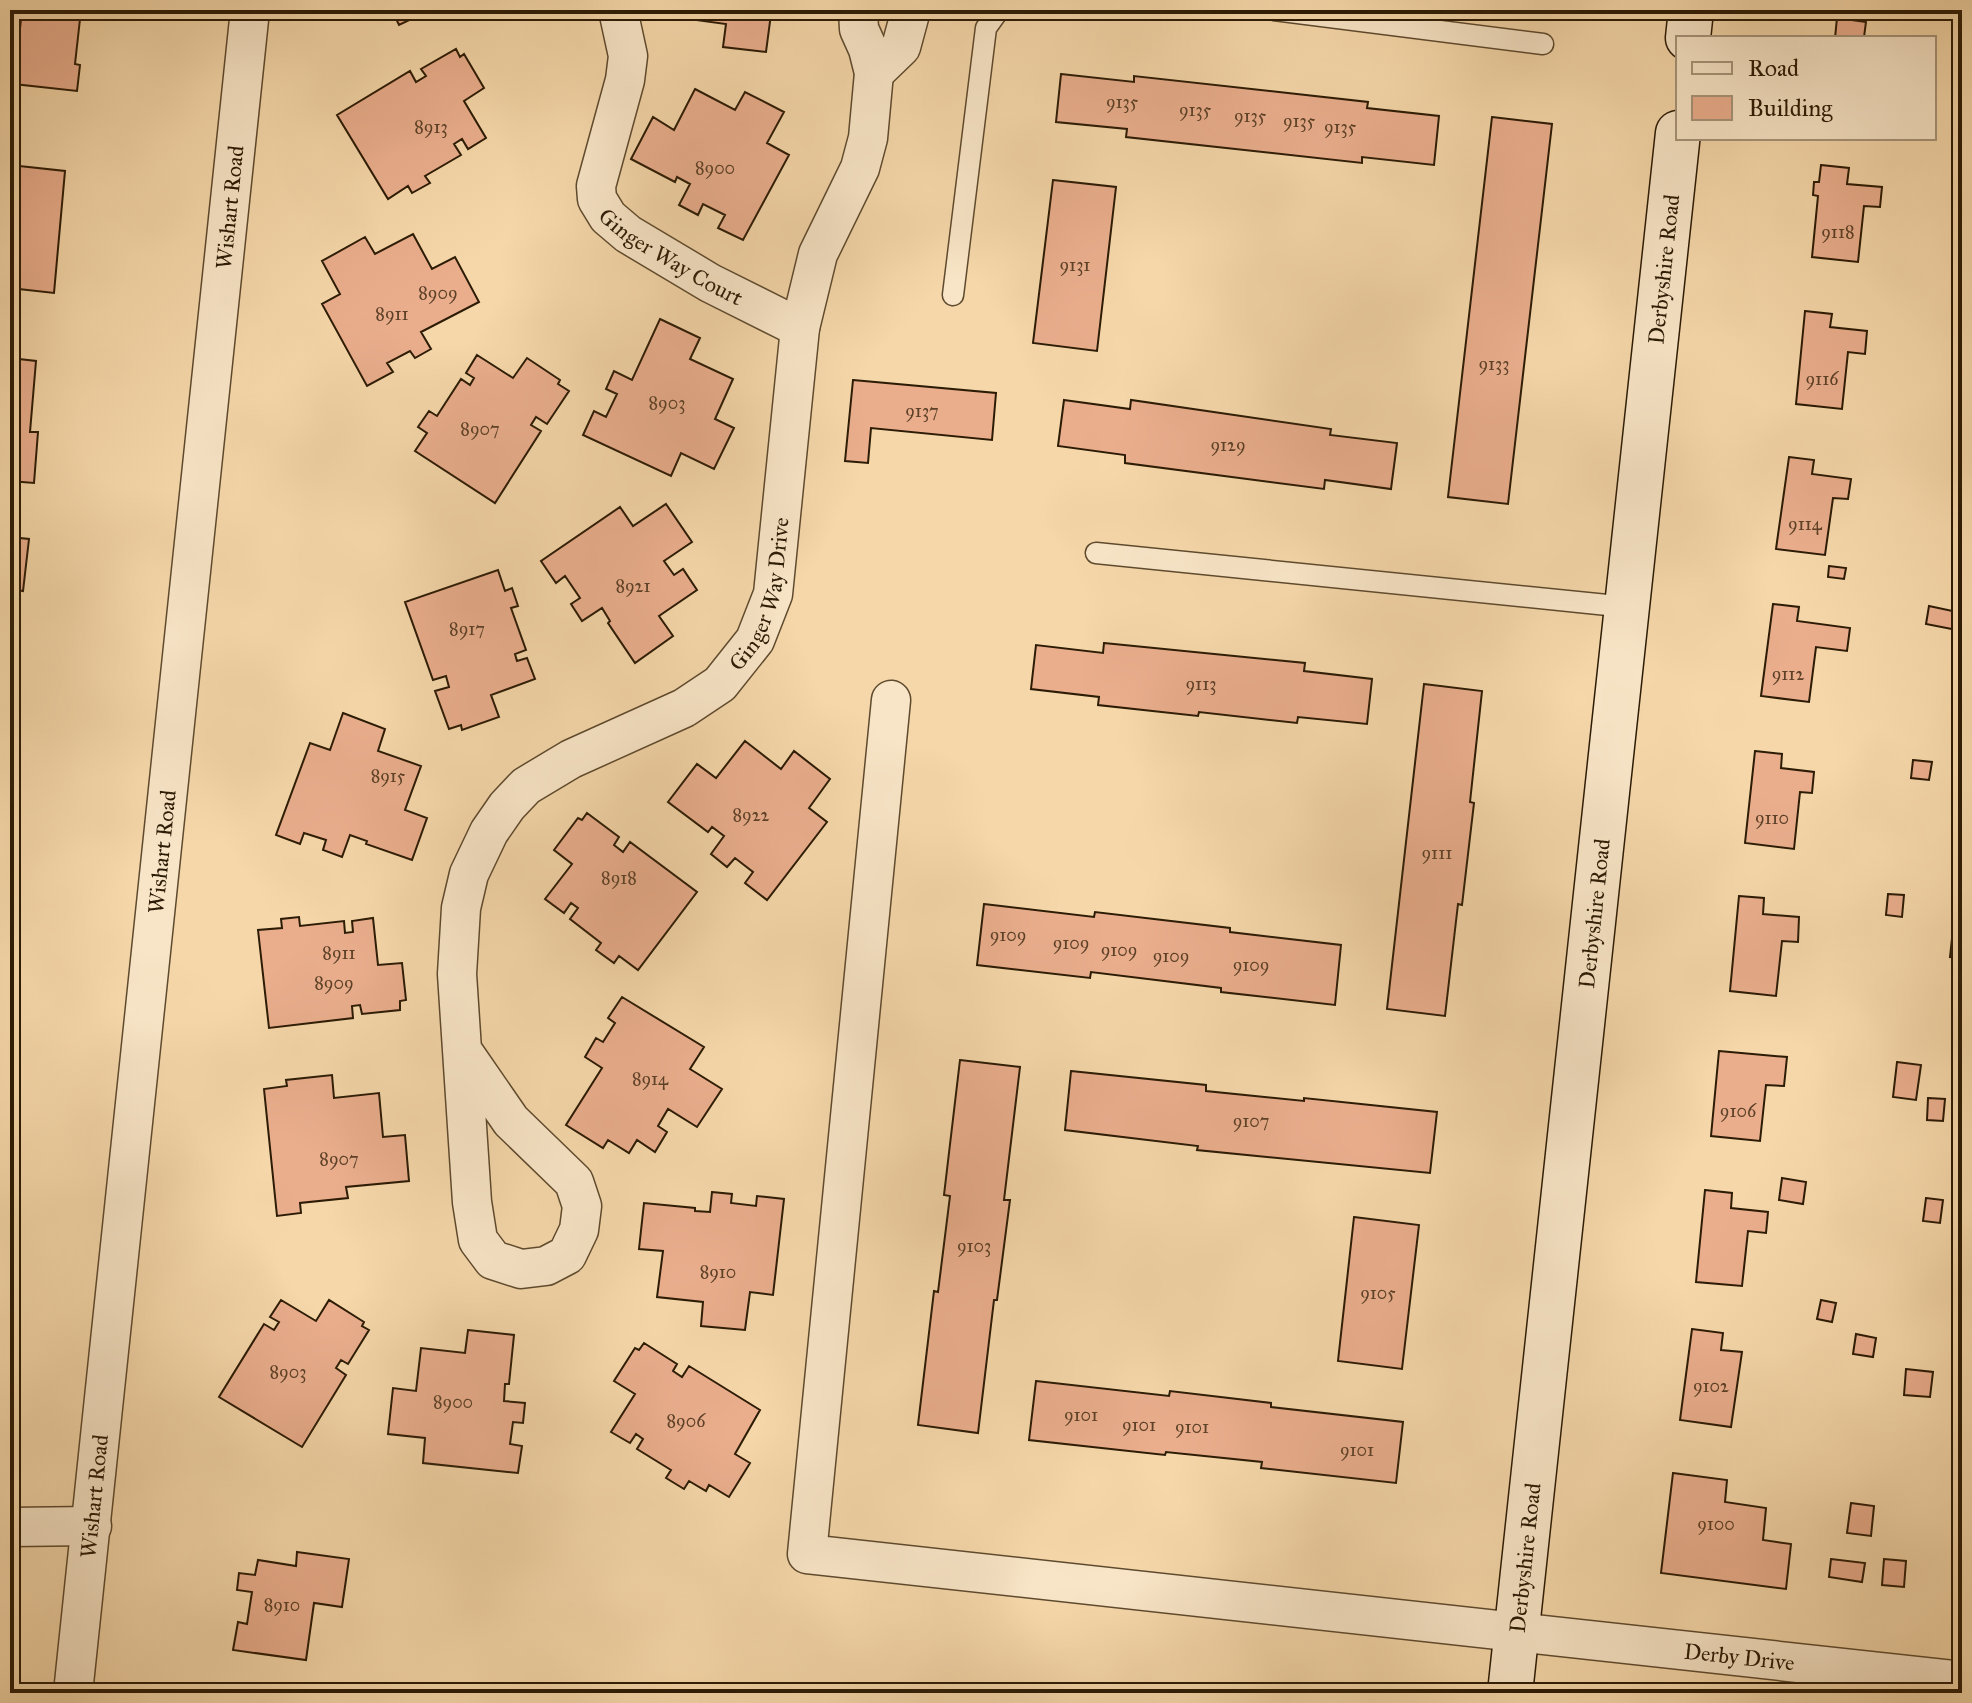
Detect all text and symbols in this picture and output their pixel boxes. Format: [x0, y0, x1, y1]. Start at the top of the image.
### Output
legend [1676, 36, 1936, 140]
text: Road [1748, 53, 1799, 83]
house number: 9135 [1106, 91, 1139, 113]
text: Building [1748, 93, 1833, 123]
house number: 9135 [1179, 99, 1212, 121]
house number: 9135 [1234, 105, 1267, 127]
house number: 9135 [1283, 110, 1316, 132]
house number: 8913 [414, 116, 448, 138]
house number: 9135 [1324, 116, 1357, 138]
street label: Wishart Road [210, 144, 250, 270]
house number: 8900 [695, 157, 735, 179]
street label: Derbyshire Road [1642, 193, 1685, 346]
street label: Ginger Way Court [593, 202, 747, 311]
house number: 9118 [1821, 221, 1855, 243]
house number: 9131 [1060, 254, 1090, 276]
house number: 8909 [418, 282, 458, 304]
house number: 8911 [375, 303, 409, 325]
house number: 9133 [1478, 353, 1510, 375]
house number: 9116 [1806, 368, 1839, 390]
house number: 8903 [649, 392, 685, 414]
house number: 9137 [905, 400, 939, 422]
house number: 8907 [460, 418, 500, 440]
house number: 9129 [1210, 434, 1246, 456]
house number: 9114 [1788, 513, 1823, 535]
street label: Ginger Way Drive [723, 516, 795, 676]
house number: 8921 [615, 575, 651, 597]
house number: 8917 [449, 618, 485, 640]
house number: 9112 [1772, 663, 1804, 685]
house number: 9113 [1186, 673, 1216, 695]
house number: 8915 [371, 765, 406, 787]
street label: Wishart Road [142, 789, 182, 915]
house number: 8922 [733, 804, 770, 826]
house number: 9110 [1755, 807, 1789, 829]
street label: Derbyshire Road [1573, 837, 1616, 990]
house number: 9111 [1422, 842, 1452, 864]
house number: 8918 [601, 867, 637, 889]
house number: 9109 [990, 924, 1026, 946]
house number: 9109 [1053, 932, 1089, 954]
house number: 9109 [1101, 939, 1137, 961]
house number: 8911 [322, 942, 356, 964]
house number: 9109 [1153, 945, 1189, 967]
house number: 9109 [1233, 954, 1269, 976]
house number: 8909 [314, 972, 354, 994]
house number: 8914 [632, 1068, 669, 1090]
house number: 9106 [1720, 1100, 1757, 1122]
house number: 9107 [1233, 1110, 1269, 1132]
house number: 8907 [319, 1148, 359, 1170]
house number: 9103 [957, 1235, 991, 1257]
house number: 8910 [700, 1261, 736, 1283]
house number: 9105 [1360, 1282, 1396, 1304]
house number: 8903 [270, 1361, 306, 1383]
house number: 9102 [1693, 1375, 1729, 1397]
house number: 8900 [433, 1391, 473, 1413]
house number: 9101 [1064, 1404, 1098, 1426]
house number: 8906 [667, 1410, 706, 1432]
house number: 9101 [1122, 1414, 1156, 1436]
house number: 9101 [1175, 1416, 1209, 1438]
street label: Wishart Road [74, 1433, 114, 1559]
house number: 9101 [1340, 1439, 1374, 1461]
street label: Derbyshire Road [1504, 1481, 1547, 1634]
house number: 9100 [1697, 1513, 1735, 1535]
house number: 8910 [264, 1594, 300, 1616]
street label: Derby Drive [1683, 1638, 1796, 1676]

